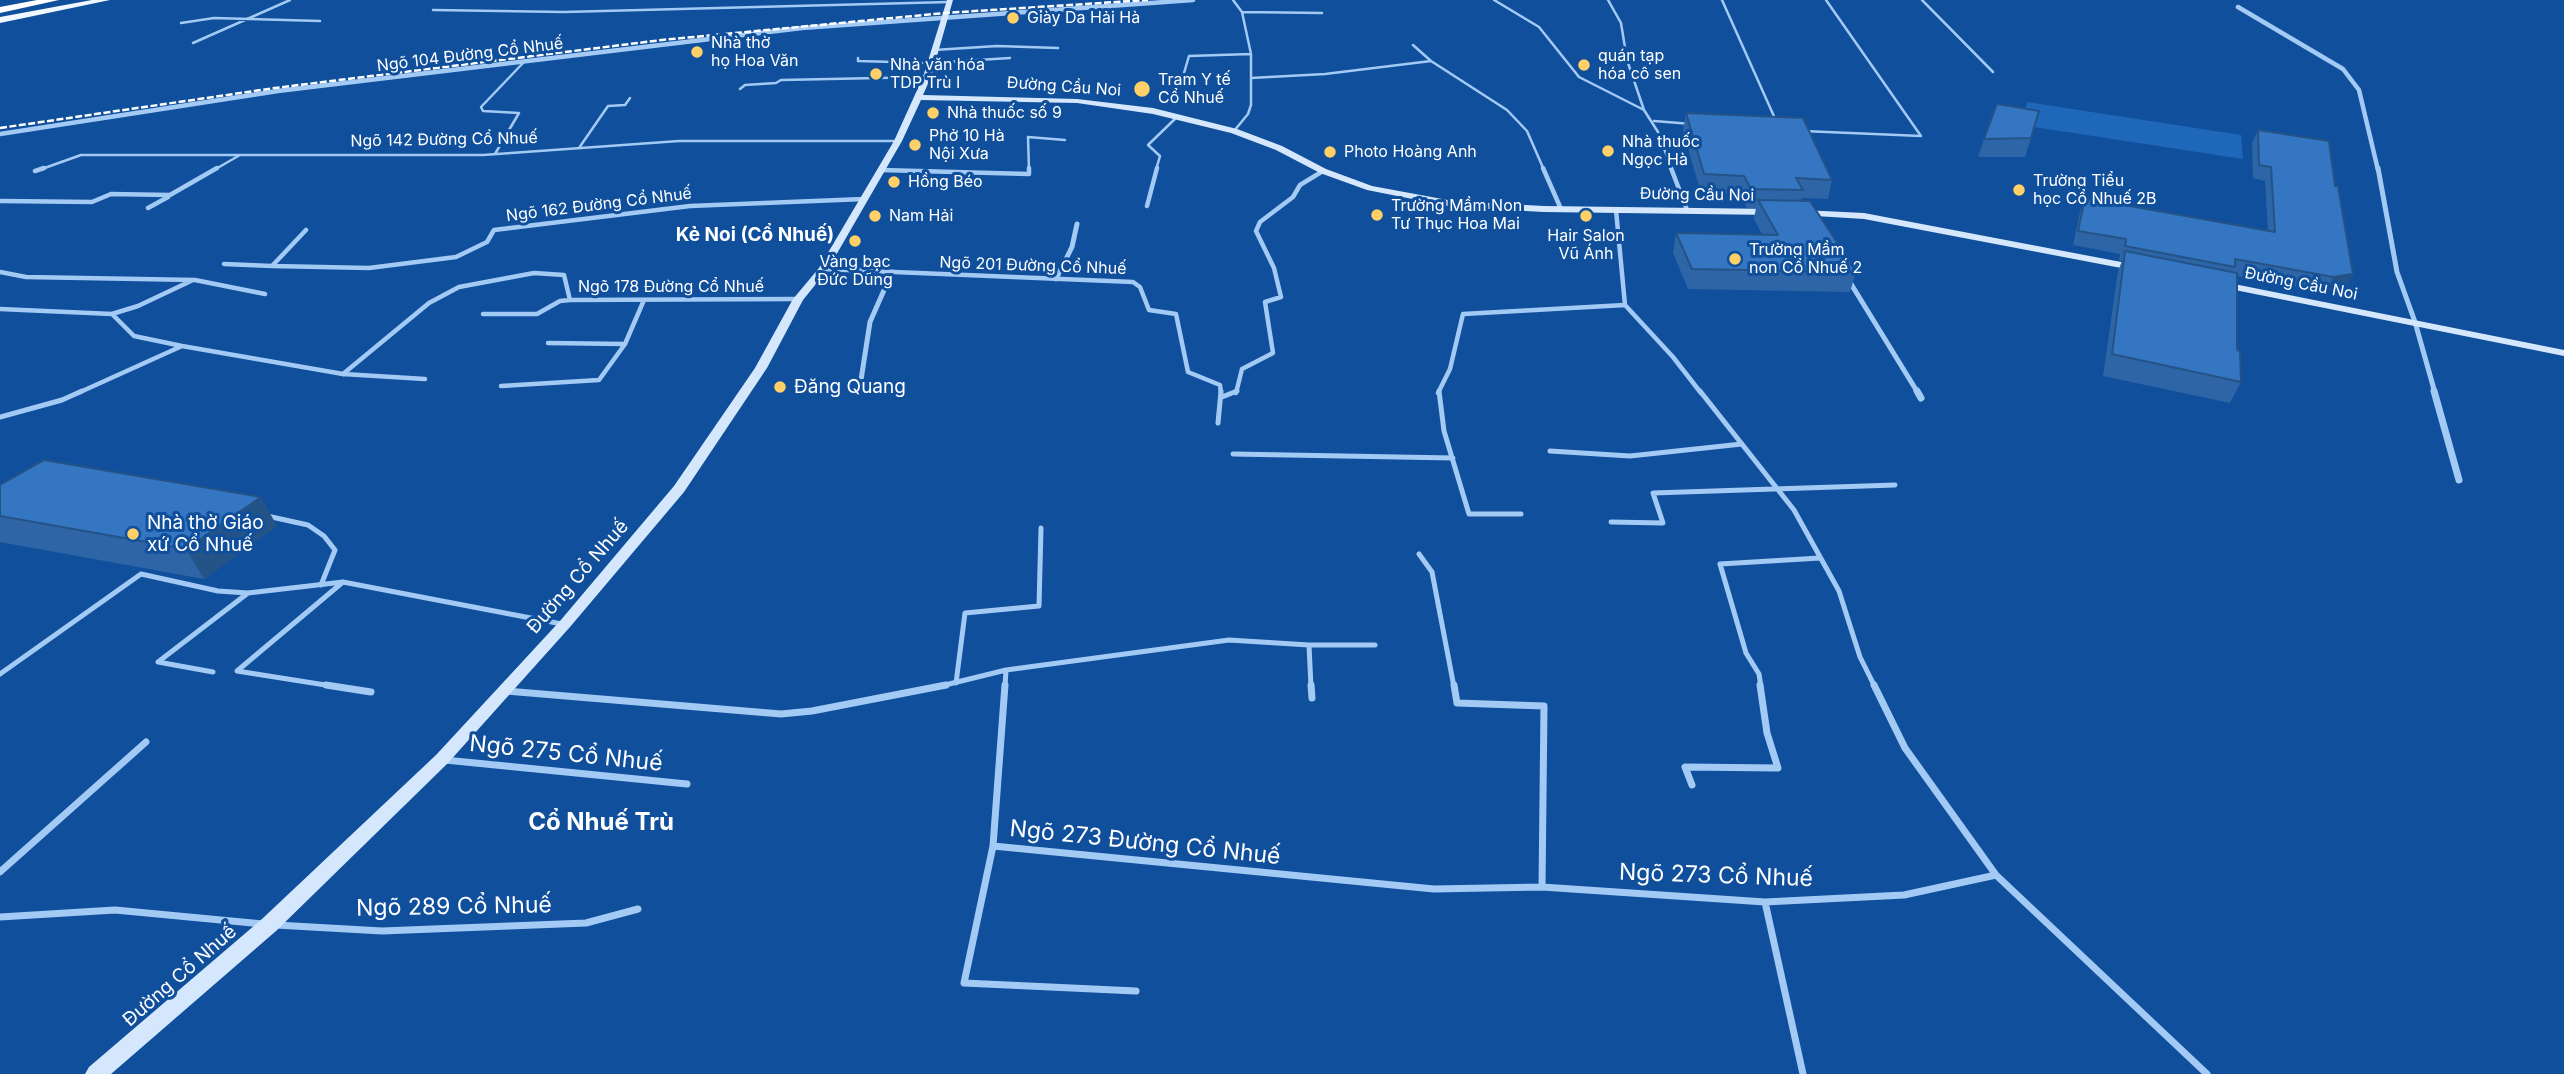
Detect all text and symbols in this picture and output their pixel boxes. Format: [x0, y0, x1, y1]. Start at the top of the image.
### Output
place label: Giày Da Hải Hà [1027, 8, 1140, 28]
marker: Giày Da Hải Hà [1005, 10, 1021, 26]
place label: Nhà thờ họ Hoa Văn [711, 33, 798, 71]
street label: Ngõ 104 Đường Cổ Nhuế [376, 34, 564, 76]
marker: Nhà thờ họ Hoa Văn [689, 44, 705, 60]
place label: quán tạp hóa cô sen [1598, 46, 1681, 84]
place label: Nhà văn hóa TDP Trù I [890, 55, 985, 93]
marker: quán tạp hóa cô sen [1576, 57, 1592, 73]
marker: Nhà văn hóa TDP Trù I [868, 66, 884, 82]
place label: Trạm Y tế Cổ Nhuế [1158, 70, 1231, 108]
street label: Đường Cầu Noi [1006, 73, 1122, 101]
marker: Trạm Y tế Cổ Nhuế [1132, 79, 1152, 99]
place label: Nhà thuốc số 9 [947, 103, 1062, 123]
marker: Nhà thuốc số 9 [925, 105, 941, 121]
place label: Phở 10 Hà Nội Xưa [929, 126, 1005, 164]
street label: Ngõ 142 Đường Cổ Nhuế [350, 129, 538, 151]
place label: Nhà thuốc Ngọc Hà [1622, 132, 1700, 170]
marker: Phở 10 Hà Nội Xưa [907, 137, 923, 153]
place label: Photo Hoàng Anh [1344, 142, 1477, 162]
marker: Nhà thuốc Ngọc Hà [1600, 143, 1616, 159]
marker: Photo Hoàng Anh [1322, 144, 1338, 160]
place label: Trường Tiểu học Cổ Nhuế 2B [2033, 171, 2157, 209]
place label: Hồng Béo [908, 172, 983, 192]
marker: Hồng Béo [886, 174, 902, 190]
marker: Trường Tiểu học Cổ Nhuế 2B [2011, 182, 2027, 198]
street label: Ngõ 162 Đường Cổ Nhuế [505, 184, 693, 226]
street label: Đường Cầu Noi [1640, 184, 1754, 206]
place label: Trường Mầm Non Tư Thục Hoa Mai [1391, 196, 1522, 234]
place label: Nam Hải [889, 206, 953, 226]
marker: Trường Mầm Non Tư Thục Hoa Mai [1369, 207, 1385, 223]
marker: Nam Hải [867, 208, 883, 224]
marker: Hair Salon Vũ Ánh [1578, 208, 1594, 224]
district label: Kẻ Noi (Cổ Nhuế) [676, 224, 834, 246]
place label: Hair Salon Vũ Ánh [1547, 226, 1625, 264]
marker: Vàng bạc Đức Dũng [847, 233, 863, 249]
place label: Trường Mầm non Cổ Nhuế 2 [1749, 240, 1862, 278]
marker: Trường Mầm non Cổ Nhuế 2 [1727, 251, 1743, 267]
place label: Vàng bạc Đức Dũng [817, 252, 893, 290]
street label: Ngõ 201 Đường Cổ Nhuế [939, 253, 1127, 279]
street label: Đường Cầu Noi [2243, 264, 2359, 304]
street label: Ngõ 178 Đường Cổ Nhuế [578, 277, 764, 297]
place label: Đăng Quang [794, 376, 906, 398]
marker: Đăng Quang [772, 379, 788, 395]
place label: Nhà thờ Giáo xứ Cổ Nhuế [147, 512, 264, 556]
street label: Đường Cổ Nhuế [523, 516, 633, 638]
marker: Nhà thờ Giáo xứ Cổ Nhuế [125, 526, 141, 542]
street label: Ngõ 275 Cổ Nhuế [468, 730, 664, 778]
district label: Cổ Nhuế Trù [528, 809, 674, 837]
street label: Ngõ 273 Đường Cổ Nhuế [1008, 815, 1282, 871]
street label: Ngõ 273 Cổ Nhuế [1619, 859, 1813, 893]
street label: Ngõ 289 Cổ Nhuế [356, 891, 552, 923]
street label: Đường Cổ Nhuế [119, 921, 241, 1031]

